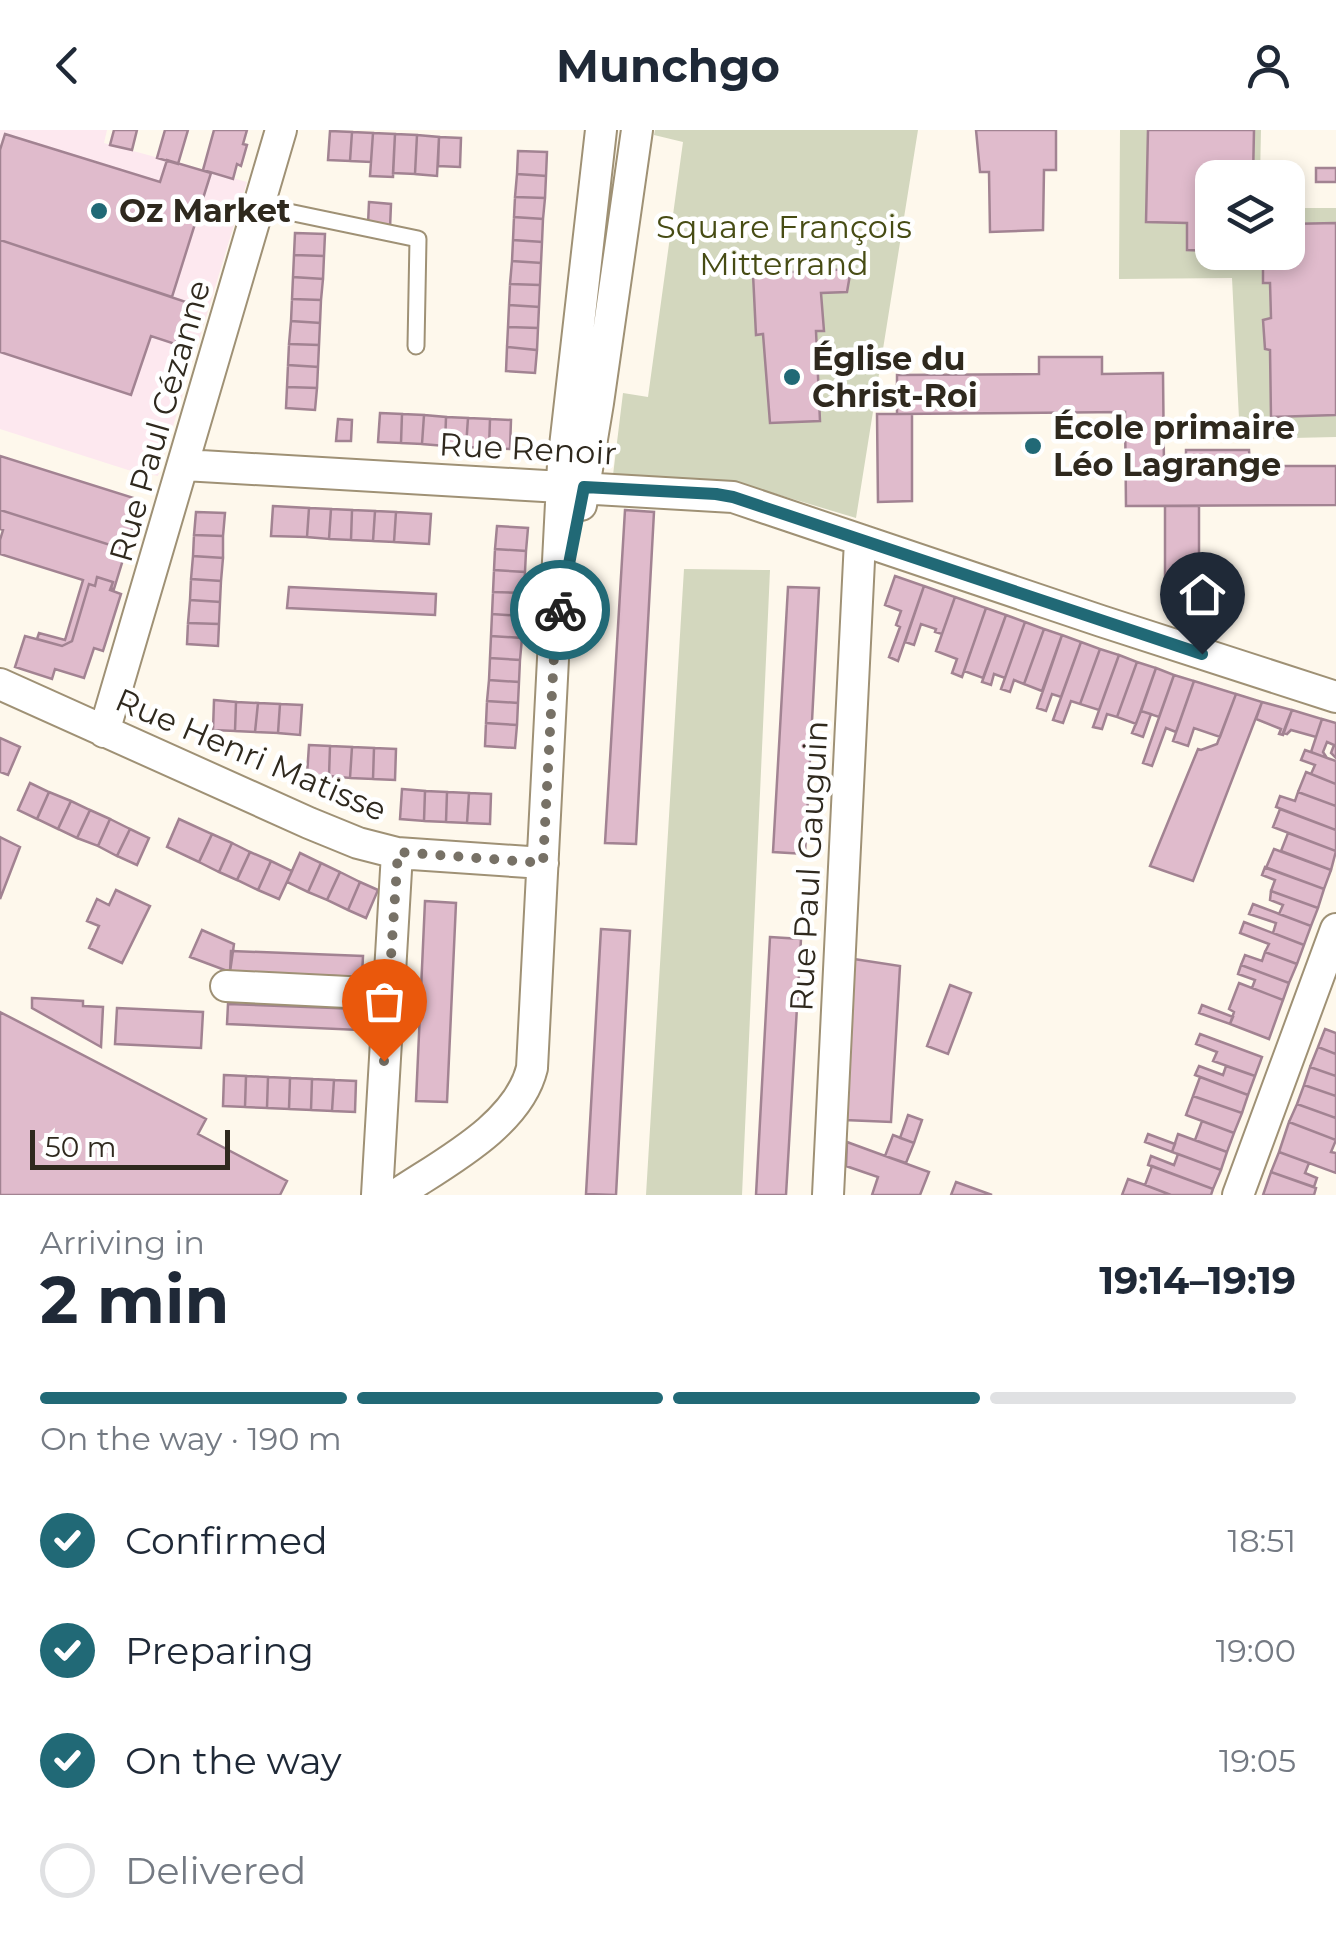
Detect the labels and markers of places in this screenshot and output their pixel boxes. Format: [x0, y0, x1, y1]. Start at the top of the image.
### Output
place label: Oz Market [119, 191, 291, 230]
marker: Oz Market [88, 200, 110, 222]
place label: Église du Christ-Roi [812, 339, 978, 415]
marker: Église du Christ-Roi [781, 366, 803, 388]
place label: École primaire Léo Lagrange [1053, 408, 1295, 484]
marker: École primaire Léo Lagrange [1022, 435, 1044, 457]
pin [1160, 552, 1245, 655]
pin [342, 959, 427, 1062]

